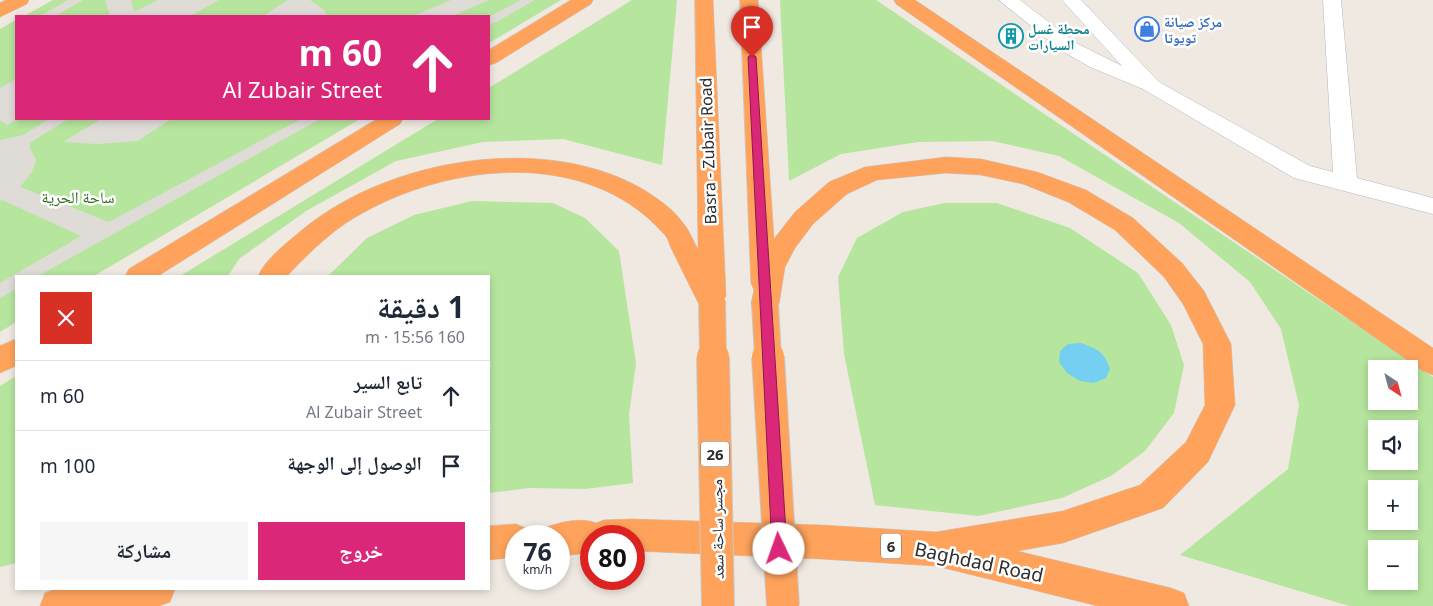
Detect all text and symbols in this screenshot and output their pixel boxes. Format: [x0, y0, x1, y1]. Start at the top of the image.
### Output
pin [731, 6, 773, 57]
place label: مركز صيانة تويوتا [1164, 12, 1222, 47]
icon: arrive [738, 13, 766, 41]
shop icon: مركز صيانة تويوتا [1134, 16, 1160, 42]
place label: محطة غسل السيارات [1028, 19, 1090, 54]
building icon: محطة غسل السيارات [998, 23, 1024, 49]
text: 60 m [299, 29, 382, 76]
icon: ahead [400, 35, 465, 100]
text: Al Zubair Street [223, 74, 382, 104]
street label: Basra - Zubair Road [694, 77, 722, 225]
park label: ساحة الحرية [41, 186, 115, 208]
text: 1 دقيقة [377, 286, 465, 327]
button: close [40, 292, 92, 344]
text: 160 m · 15:56 [365, 326, 465, 348]
north arrow [1368, 360, 1418, 410]
map controls [1368, 360, 1418, 590]
text: تابع السير [354, 369, 422, 395]
icon: ahead [437, 382, 465, 410]
text: 60 m [40, 383, 84, 409]
text: Al Zubair Street [306, 401, 422, 423]
button: sound [1368, 420, 1418, 470]
road number: 26 [701, 442, 729, 466]
text: الوصول إلى الوجهة [287, 450, 422, 476]
icon: arrive [437, 452, 465, 480]
text: 100 m [40, 453, 95, 479]
street label: مجسر ساحة سعد [705, 479, 729, 579]
button: + [1368, 480, 1418, 530]
button: مشاركة [40, 522, 248, 580]
button: خروج [258, 522, 465, 580]
position arrow [752, 522, 804, 574]
speed limit sign: 80 [580, 525, 645, 590]
text: 76 [523, 534, 552, 568]
road number: 6 [881, 534, 901, 558]
street label: Baghdad Road [912, 536, 1046, 588]
button: − [1368, 540, 1418, 590]
text: km/h [523, 561, 552, 578]

